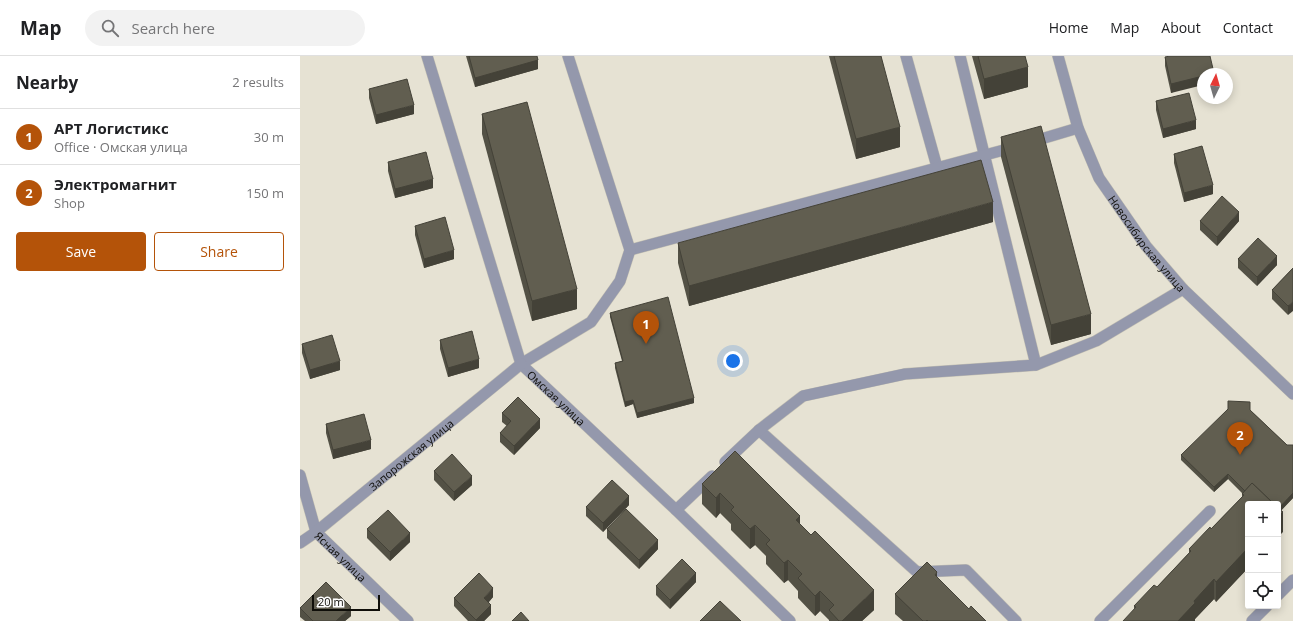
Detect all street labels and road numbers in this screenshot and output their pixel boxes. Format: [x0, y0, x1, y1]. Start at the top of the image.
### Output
street label: Новосибирская улица [1105, 192, 1189, 294]
street label: Омская улица [524, 367, 589, 429]
street label: Запорожская улица [365, 415, 456, 493]
street label: Ясная улица [312, 528, 370, 585]

